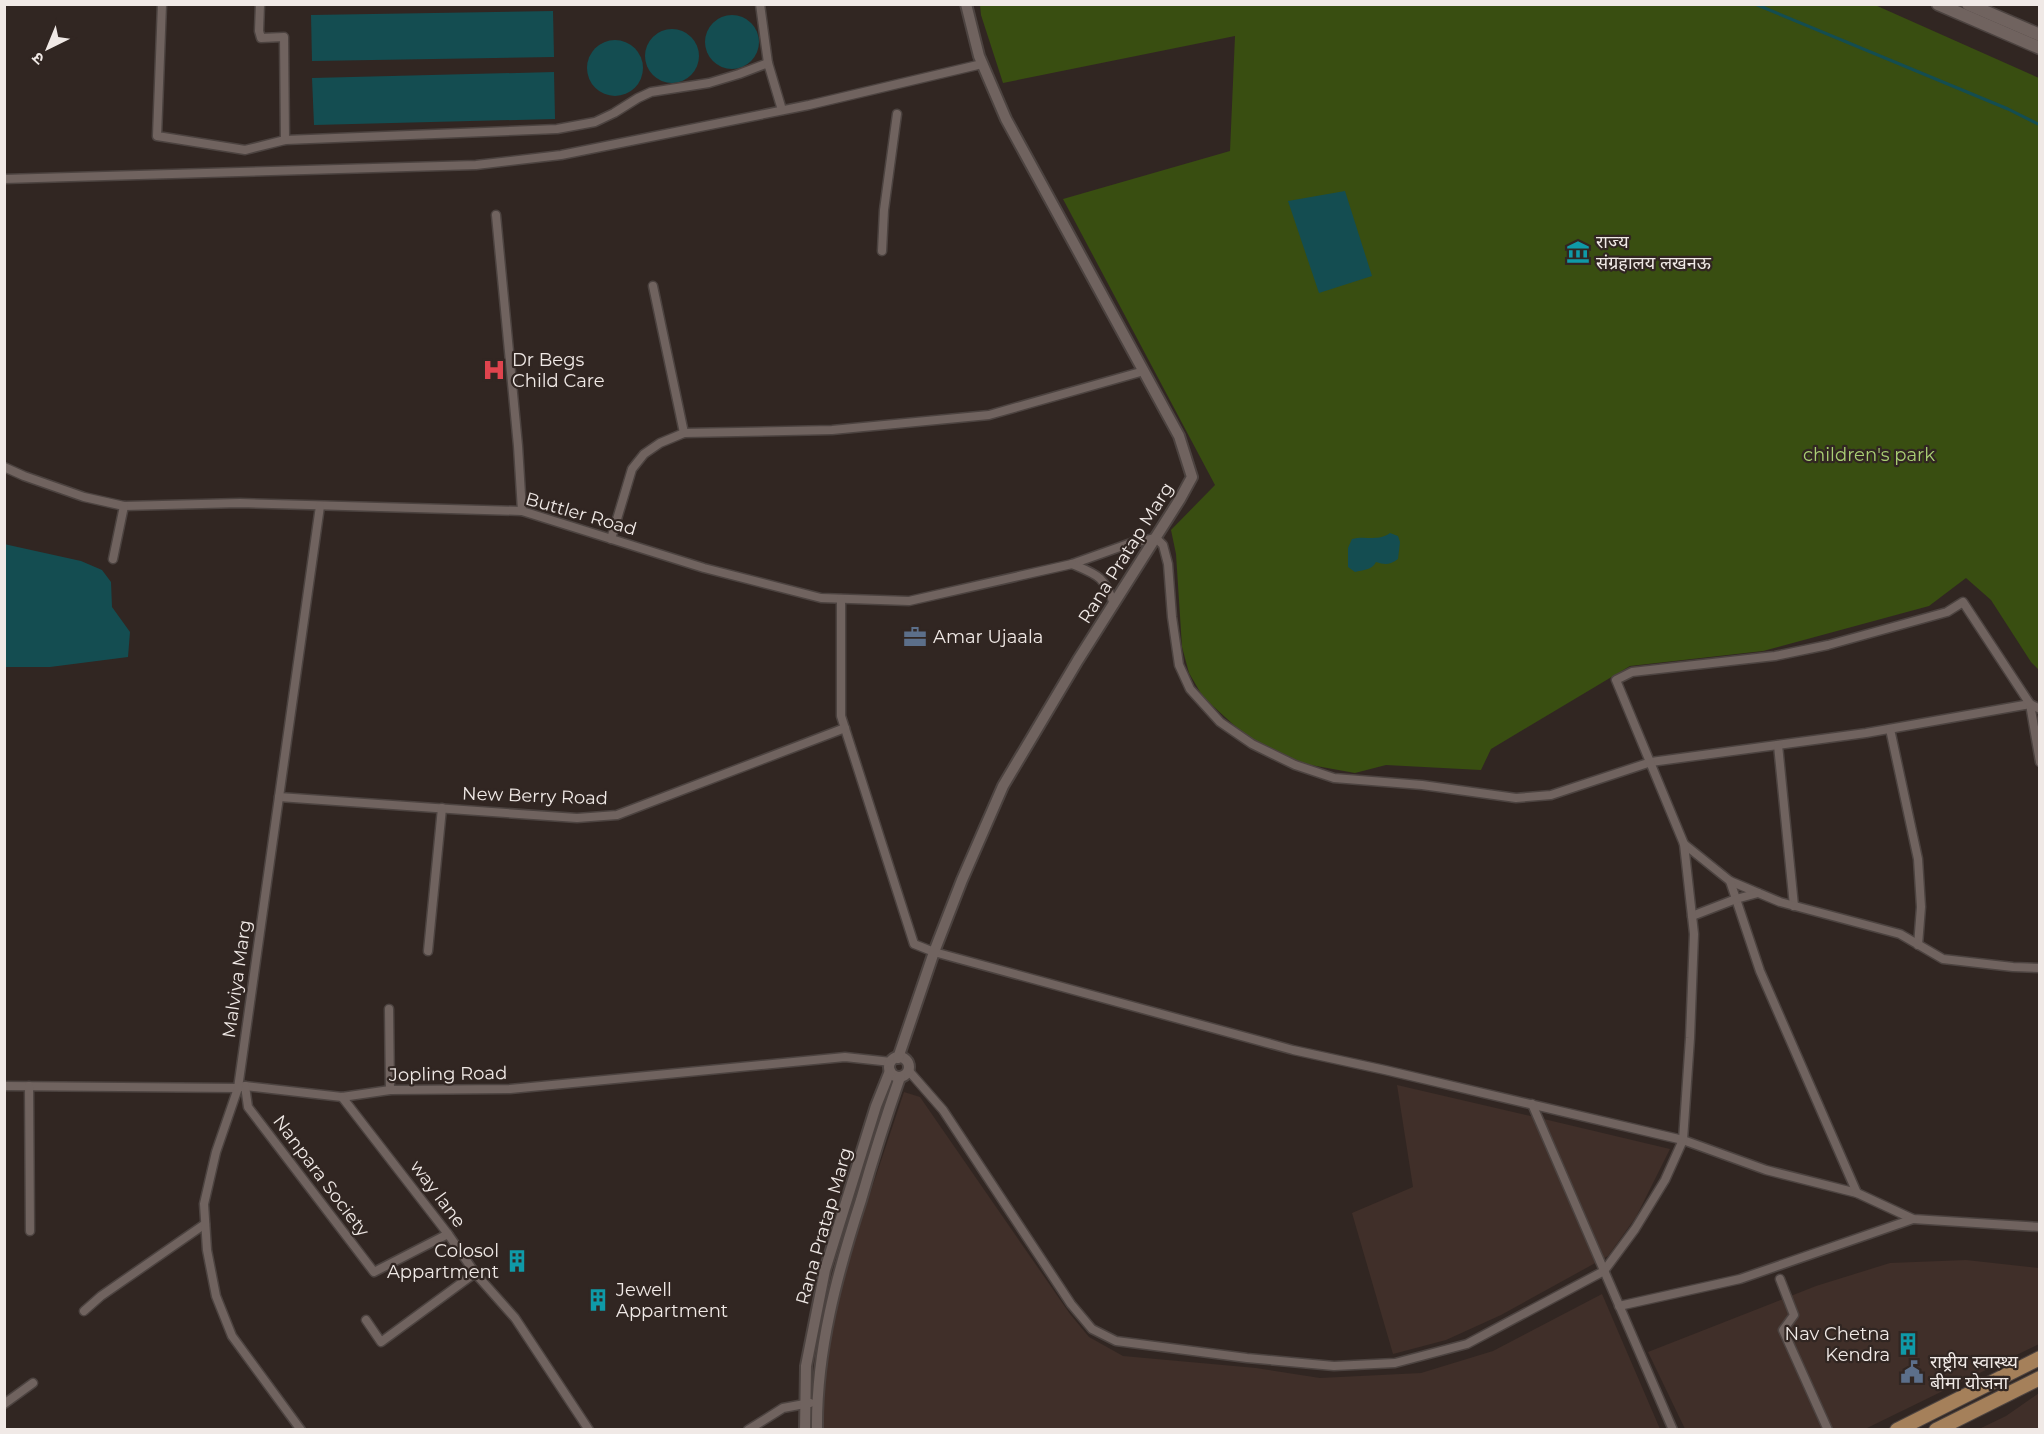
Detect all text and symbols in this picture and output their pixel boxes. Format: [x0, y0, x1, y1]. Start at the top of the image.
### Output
north arrow [18, 18, 78, 78]
text: उ [28, 48, 48, 69]
place label: राज्य संग्रहालय लखनऊ [1596, 231, 1712, 274]
museum icon: राज्य संग्रहालय लखनऊ [1565, 239, 1591, 265]
place label: Dr Begs Child Care [512, 349, 605, 392]
hospital icon: Dr Begs Child Care [481, 357, 507, 383]
park label: children's park [1803, 444, 1935, 466]
street label: Rana Pratap Marg [1074, 478, 1178, 628]
street label: Buttler Road [523, 488, 639, 540]
office icon: Amar Ujaala [902, 624, 928, 650]
place label: Amar Ujaala [933, 626, 1043, 648]
street label: New Berry Road [462, 782, 608, 810]
street label: Malviya Marg [218, 919, 256, 1039]
street label: Jopling Road [388, 1062, 507, 1086]
street label: Nanpara Society [268, 1111, 374, 1241]
street label: Rana Pratap Marg [791, 1145, 857, 1307]
street label: way lane [406, 1156, 471, 1232]
place label: Colosol Appartment [387, 1240, 499, 1283]
building icon: Colosol Appartment [504, 1248, 530, 1274]
place label: Jewell Appartment [615, 1279, 728, 1322]
building icon: Jewell Appartment [585, 1287, 611, 1313]
place label: Nav Chetna Kendra [1785, 1323, 1890, 1366]
building icon: Nav Chetna Kendra [1895, 1331, 1921, 1357]
place label: राष्ट्रीय स्वास्थ्य बीमा योजना [1930, 1351, 2019, 1394]
public building icon: राष्ट्रीय स्वास्थ्य बीमा योजना [1899, 1359, 1925, 1385]

